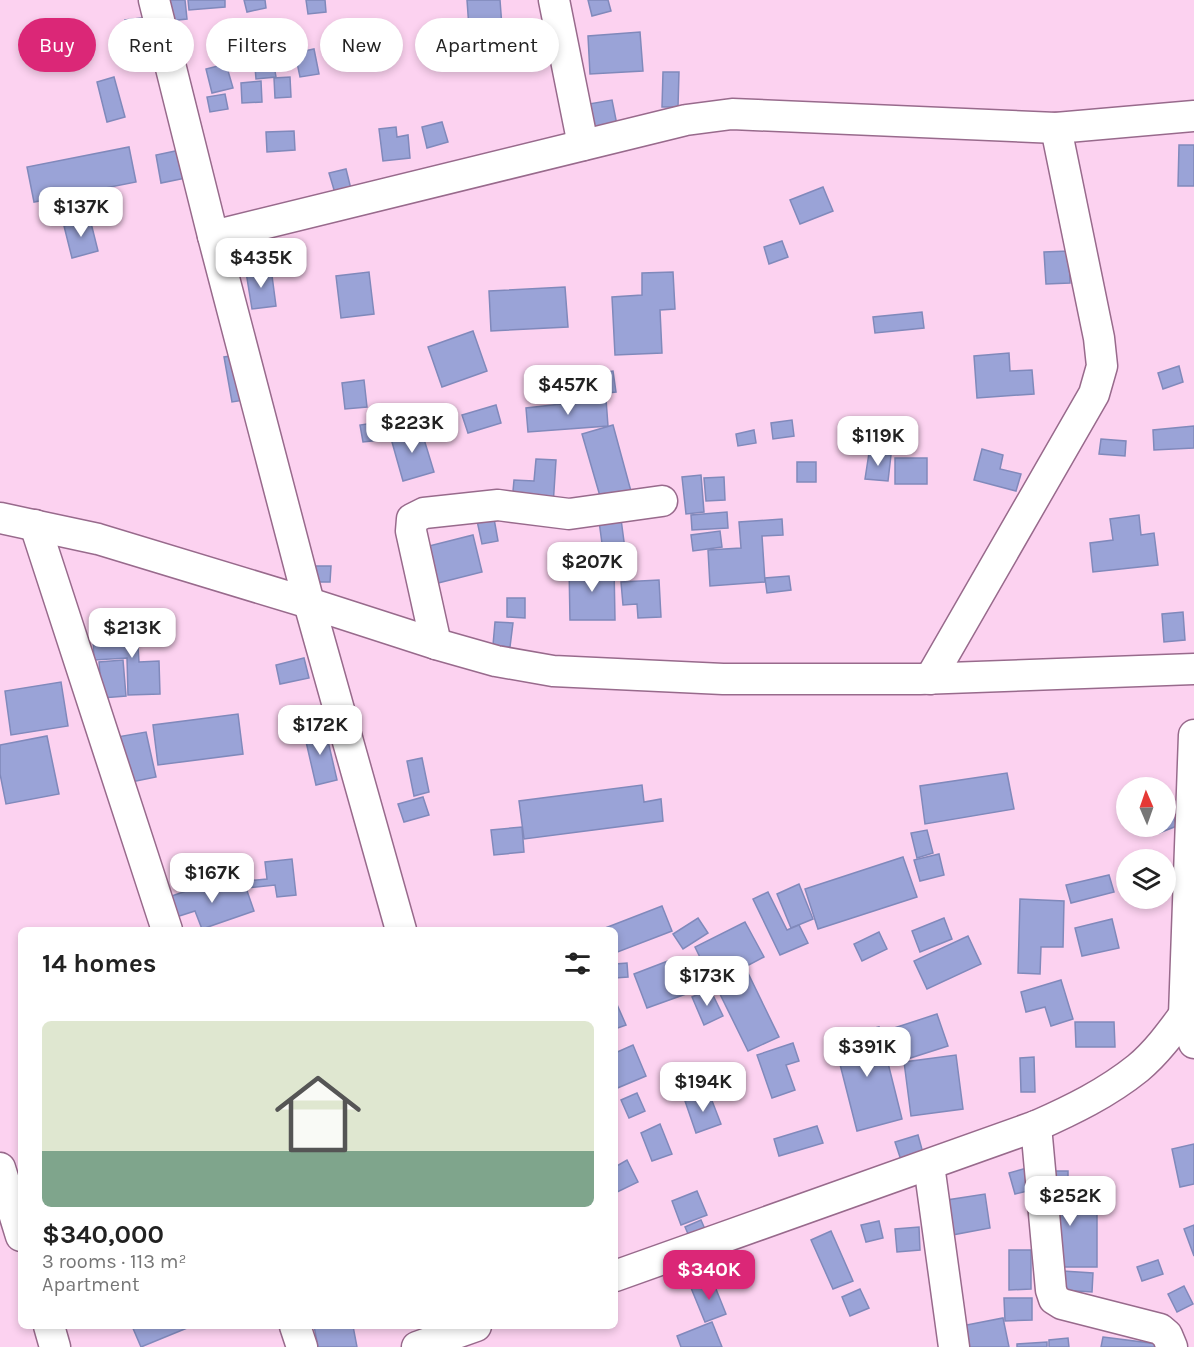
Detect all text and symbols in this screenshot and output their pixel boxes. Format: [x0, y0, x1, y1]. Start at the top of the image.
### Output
chip: Buy [18, 18, 96, 72]
chip: Rent [108, 18, 194, 72]
chip: Filters [206, 18, 308, 72]
chip: New [320, 18, 403, 72]
chip: Apartment [415, 18, 559, 72]
pin: $137K [39, 187, 123, 238]
text: $137K [53, 195, 109, 218]
pin: $435K [219, 238, 303, 289]
text: $435K [230, 246, 292, 269]
pin: $457K [526, 365, 610, 416]
text: $457K [538, 373, 598, 396]
pin: $223K [370, 403, 454, 454]
text: $223K [380, 411, 444, 434]
pin: $119K [836, 416, 920, 467]
text: $119K [851, 424, 905, 447]
pin: $207K [550, 542, 634, 593]
text: $207K [561, 550, 623, 573]
pin: $213K [90, 608, 174, 659]
text: $213K [103, 616, 161, 639]
pin: $172K [278, 705, 362, 756]
text: $172K [292, 713, 348, 736]
north arrow [1116, 777, 1176, 837]
map controls [1116, 777, 1176, 909]
button: layers [1116, 849, 1176, 909]
pin: $167K [170, 853, 254, 904]
text: $167K [184, 861, 240, 884]
icon: filters [561, 947, 594, 980]
text: 14 homes [42, 948, 156, 979]
pin: $173K [665, 956, 749, 1007]
text: $173K [679, 964, 735, 987]
pin: $391K [825, 1027, 909, 1078]
text: $391K [838, 1035, 896, 1058]
icon: home [264, 1060, 372, 1168]
pin: $194K [661, 1062, 745, 1113]
text: $194K [674, 1070, 732, 1093]
pin: $252K [1028, 1176, 1112, 1227]
text: $252K [1039, 1184, 1101, 1207]
text: $340,000 [42, 1219, 164, 1250]
text: 3 rooms · 113 m² [42, 1250, 186, 1273]
pin: $340K [667, 1250, 751, 1301]
text: $340K [677, 1258, 741, 1281]
text: Apartment [42, 1273, 140, 1296]

